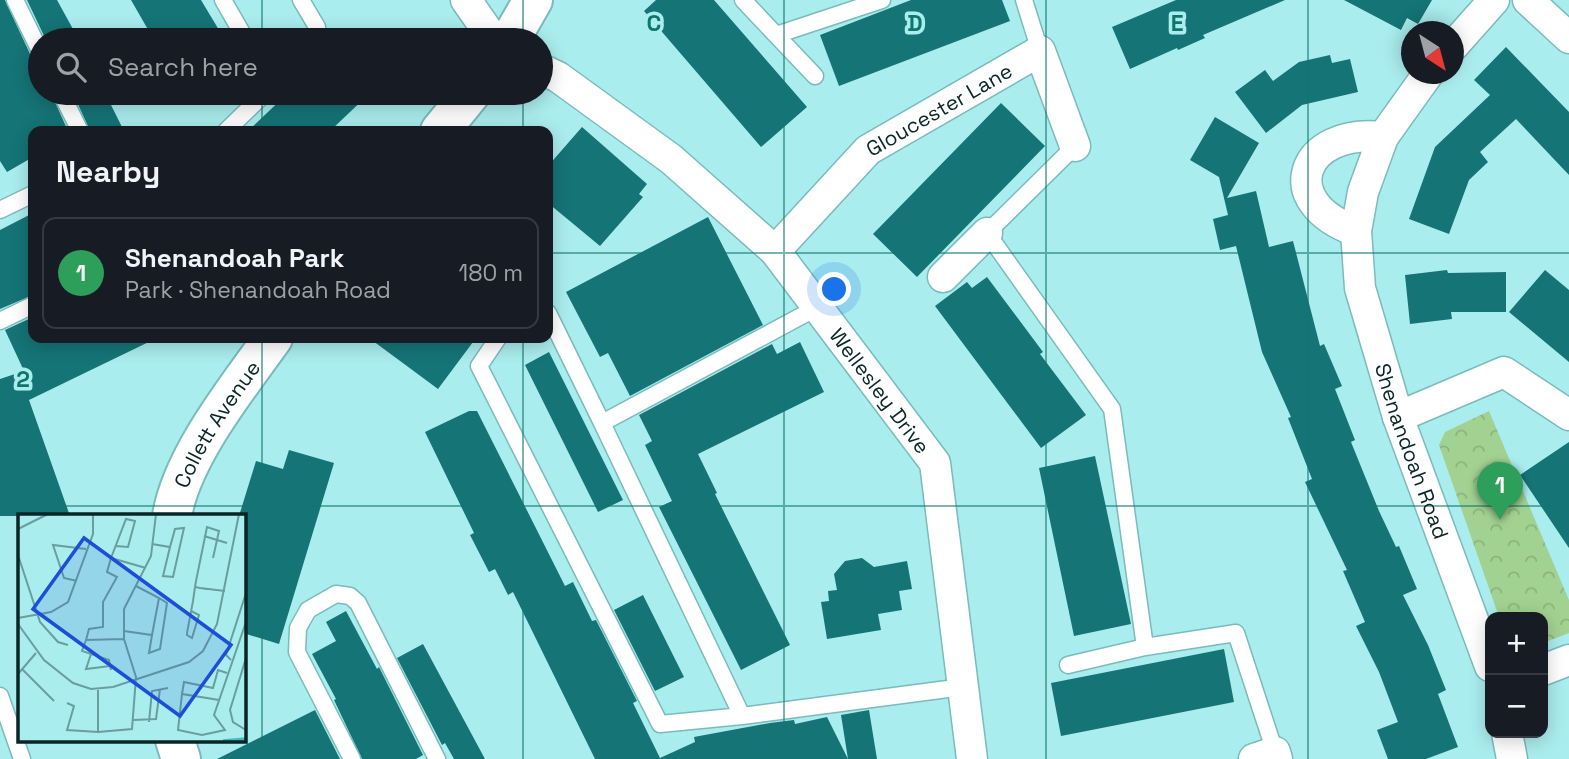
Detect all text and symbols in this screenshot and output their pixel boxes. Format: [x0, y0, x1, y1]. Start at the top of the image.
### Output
text: C [647, 8, 661, 38]
text: D [907, 8, 923, 38]
text: E [1171, 8, 1183, 38]
north arrow [1401, 21, 1464, 84]
search box [28, 28, 553, 105]
icon: search [52, 48, 90, 86]
text: Search here [108, 50, 258, 84]
street label: Gloucester Lane [861, 56, 1017, 162]
text: Nearby [56, 152, 160, 191]
text: Shenandoah Park [125, 241, 344, 275]
text: 1 [76, 258, 86, 288]
text: 180 m [459, 258, 523, 288]
your location [817, 272, 851, 306]
text: Park · Shenandoah Road [125, 275, 391, 305]
street label: Wellesley Drive [824, 322, 936, 459]
street label: Collett Avenue [167, 355, 266, 492]
street label: Shenandoah Road [1369, 360, 1455, 543]
text: 2 [16, 364, 30, 394]
pin: 1 [1477, 462, 1523, 520]
inset map [18, 514, 245, 742]
map controls [1485, 612, 1548, 738]
button: + [1485, 612, 1548, 675]
button: − [1485, 675, 1548, 738]

